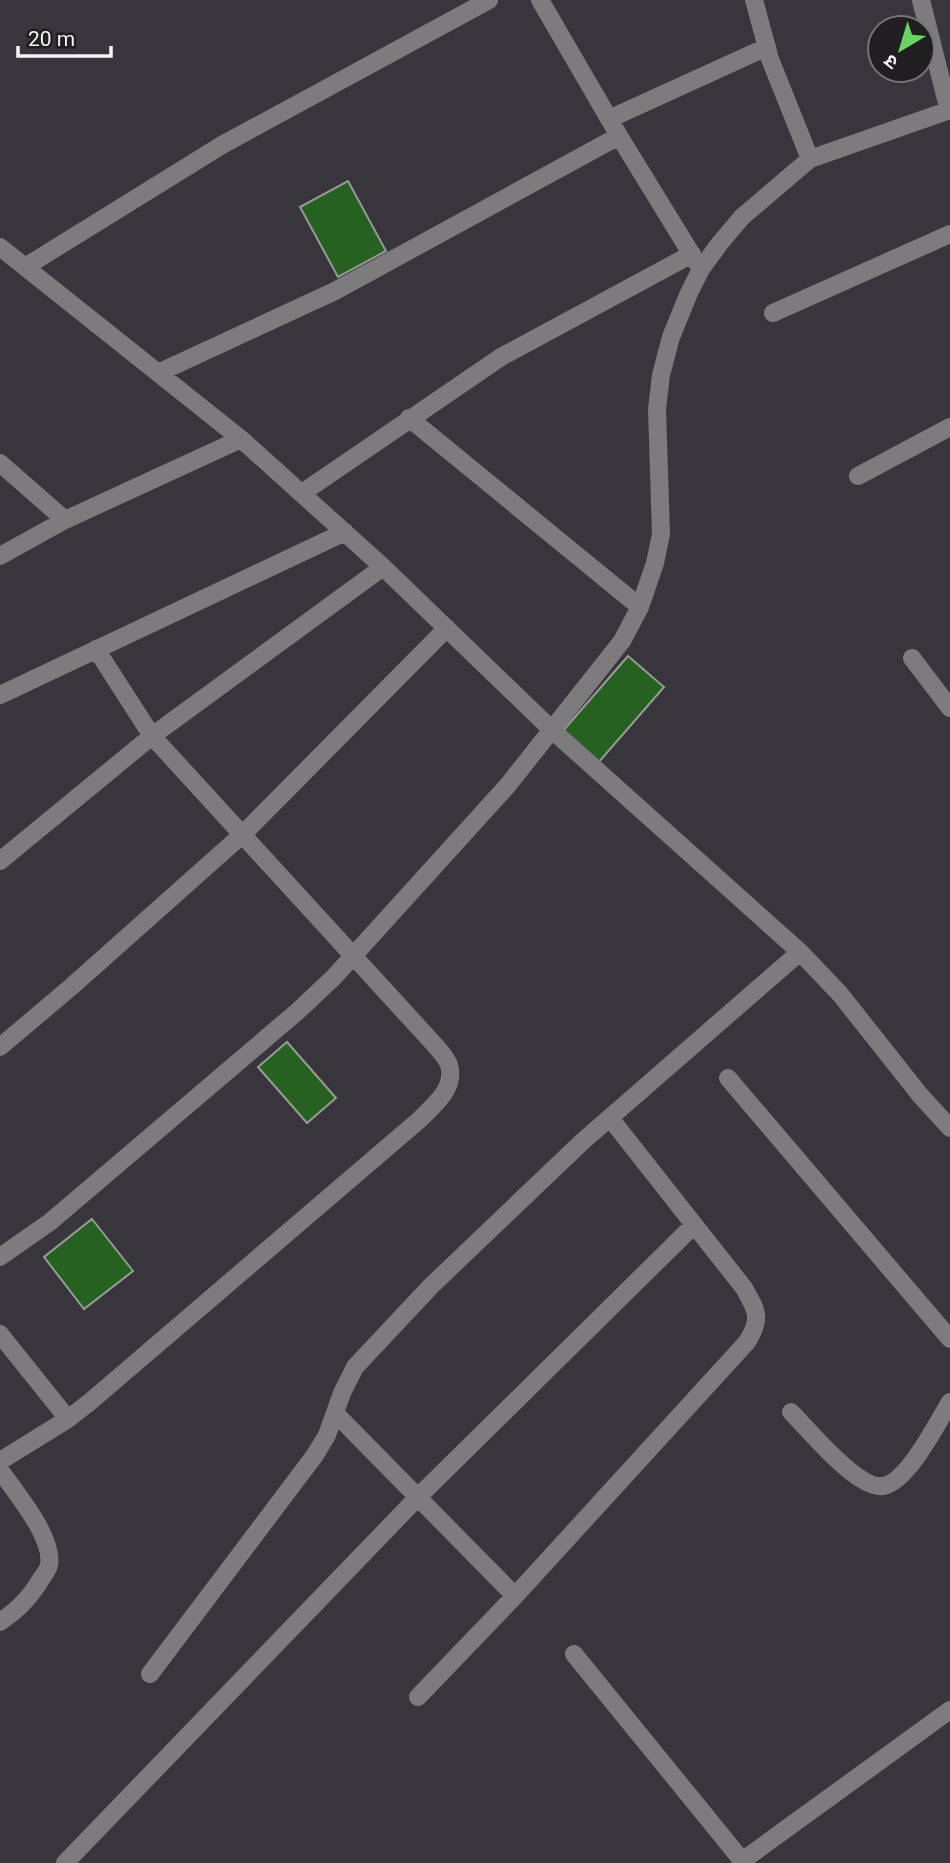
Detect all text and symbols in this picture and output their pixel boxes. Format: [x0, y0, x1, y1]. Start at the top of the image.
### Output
scale bar [18, 14, 110, 58]
north arrow [866, 14, 936, 84]
text: 20 m [28, 27, 75, 51]
text: उ [879, 49, 902, 74]

